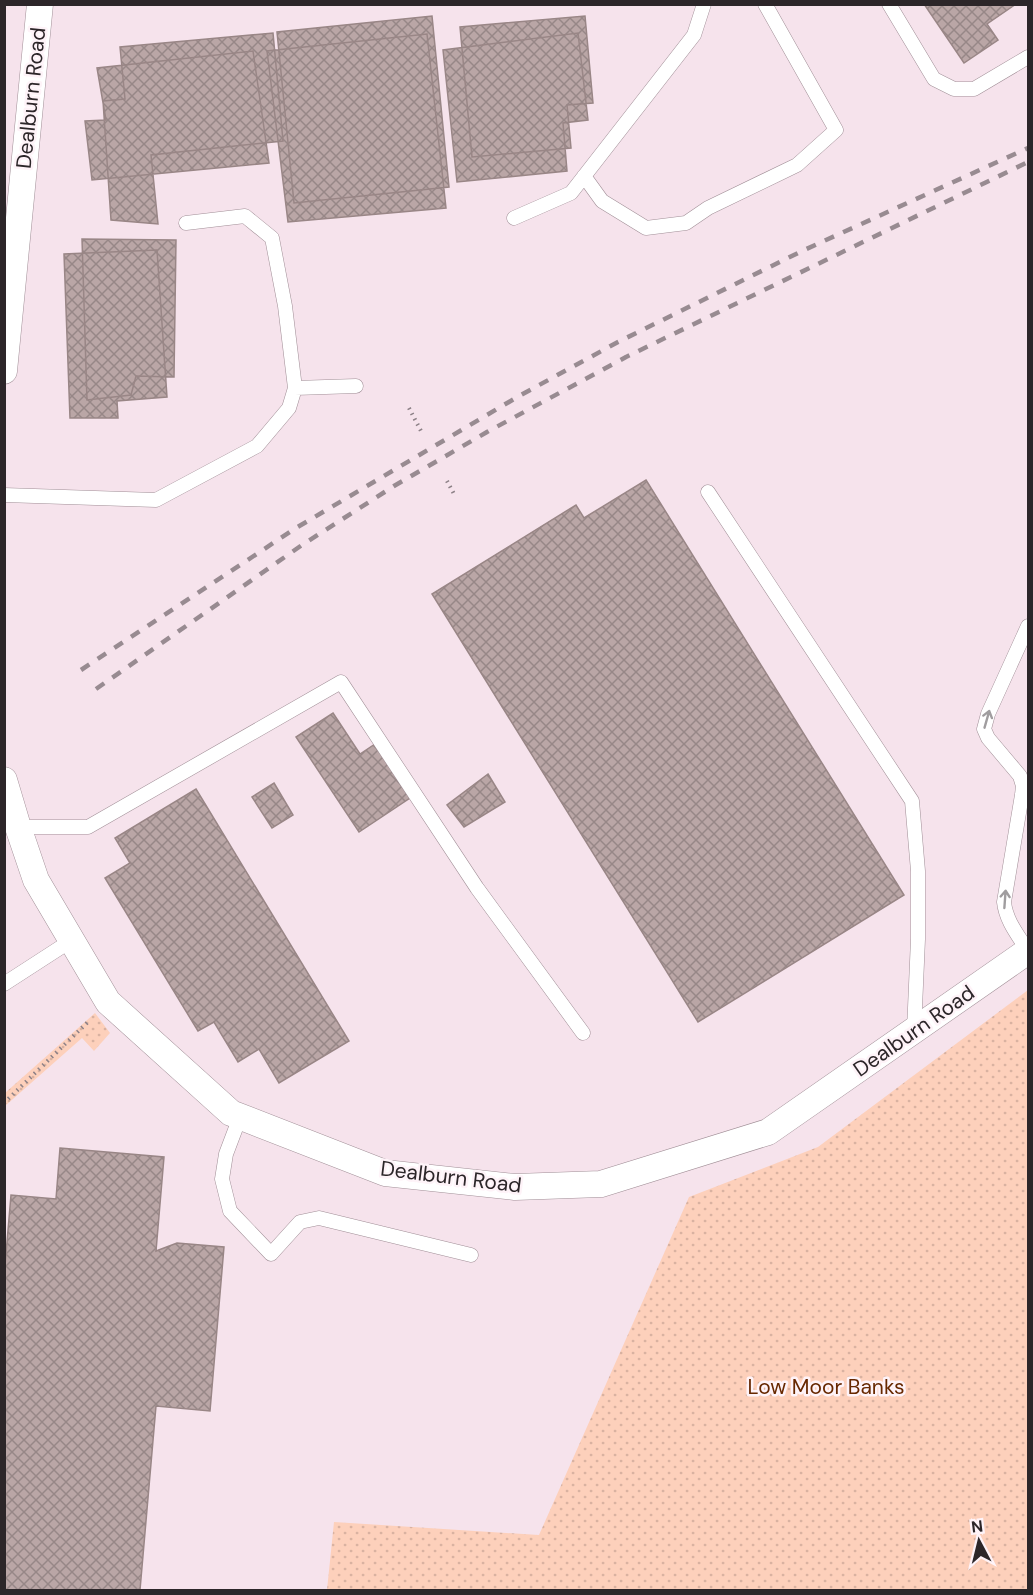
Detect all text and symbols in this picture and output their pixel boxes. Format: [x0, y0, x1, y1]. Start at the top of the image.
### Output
street label: Dealburn Road [10, 26, 52, 170]
one-way arrow [982, 710, 993, 729]
one-way arrow [1000, 890, 1011, 910]
street label: Dealburn Road [848, 979, 980, 1083]
street label: Dealburn Road [379, 1154, 523, 1200]
park label: Low Moor Banks [748, 1373, 904, 1401]
north arrow [949, 1511, 1009, 1571]
text: N [970, 1515, 984, 1538]

